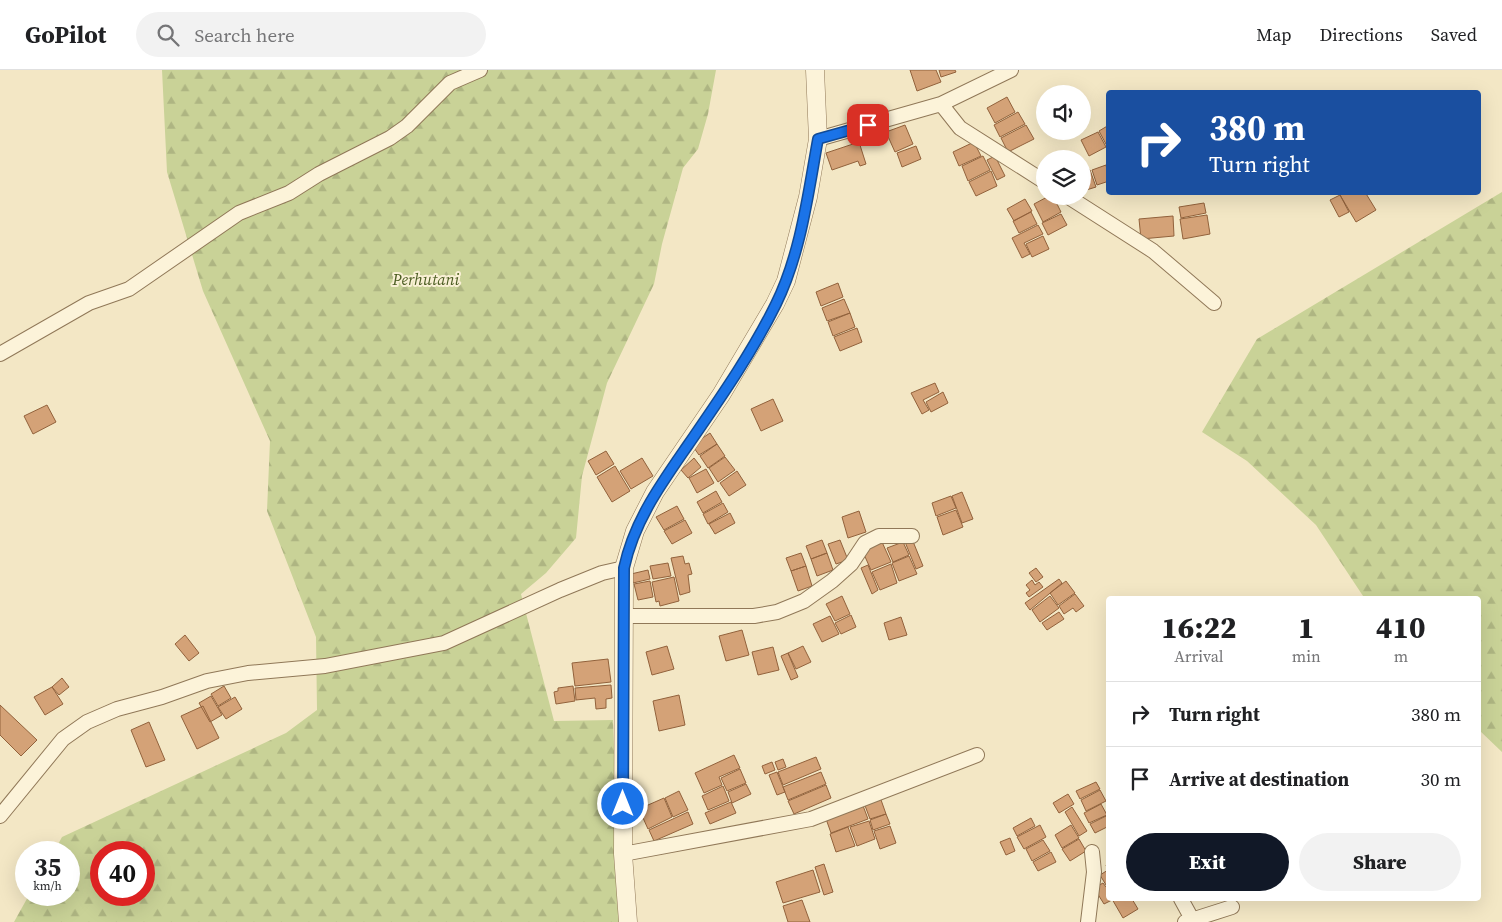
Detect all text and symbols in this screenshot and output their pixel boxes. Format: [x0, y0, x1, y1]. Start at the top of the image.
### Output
search box [136, 12, 486, 57]
text: GoPilot [25, 18, 106, 51]
icon: search [154, 21, 182, 49]
text: Search here [194, 22, 295, 48]
text: Map [1256, 22, 1292, 47]
text: Directions [1320, 22, 1403, 47]
text: Saved [1431, 22, 1477, 47]
map controls [1036, 85, 1091, 205]
button: sound [1036, 85, 1091, 140]
pin [847, 104, 889, 146]
text: 380 m [1209, 104, 1305, 152]
icon: right [1126, 110, 1191, 175]
icon: arrive [854, 111, 882, 139]
text: Turn right [1209, 149, 1310, 179]
button: layers [1036, 150, 1091, 205]
park label: Perhutani [392, 268, 460, 290]
text: 16:22 [1161, 607, 1236, 648]
text: 1 [1298, 607, 1315, 648]
text: 410 [1376, 607, 1426, 648]
text: Arrival [1174, 645, 1224, 667]
text: min [1292, 645, 1321, 667]
text: m [1394, 645, 1408, 667]
icon: right [1126, 700, 1154, 728]
text: Turn right [1169, 701, 1260, 727]
text: 380 m [1411, 701, 1461, 727]
icon: arrive [1126, 765, 1154, 793]
text: Arrive at destination [1169, 766, 1349, 792]
text: 30 m [1420, 766, 1461, 792]
position arrow [596, 777, 648, 829]
button: Exit [1126, 833, 1289, 891]
button: Share [1299, 833, 1461, 891]
speed limit sign: 40 [90, 841, 155, 906]
text: 35 [34, 850, 61, 884]
text: km/h [33, 878, 62, 894]

